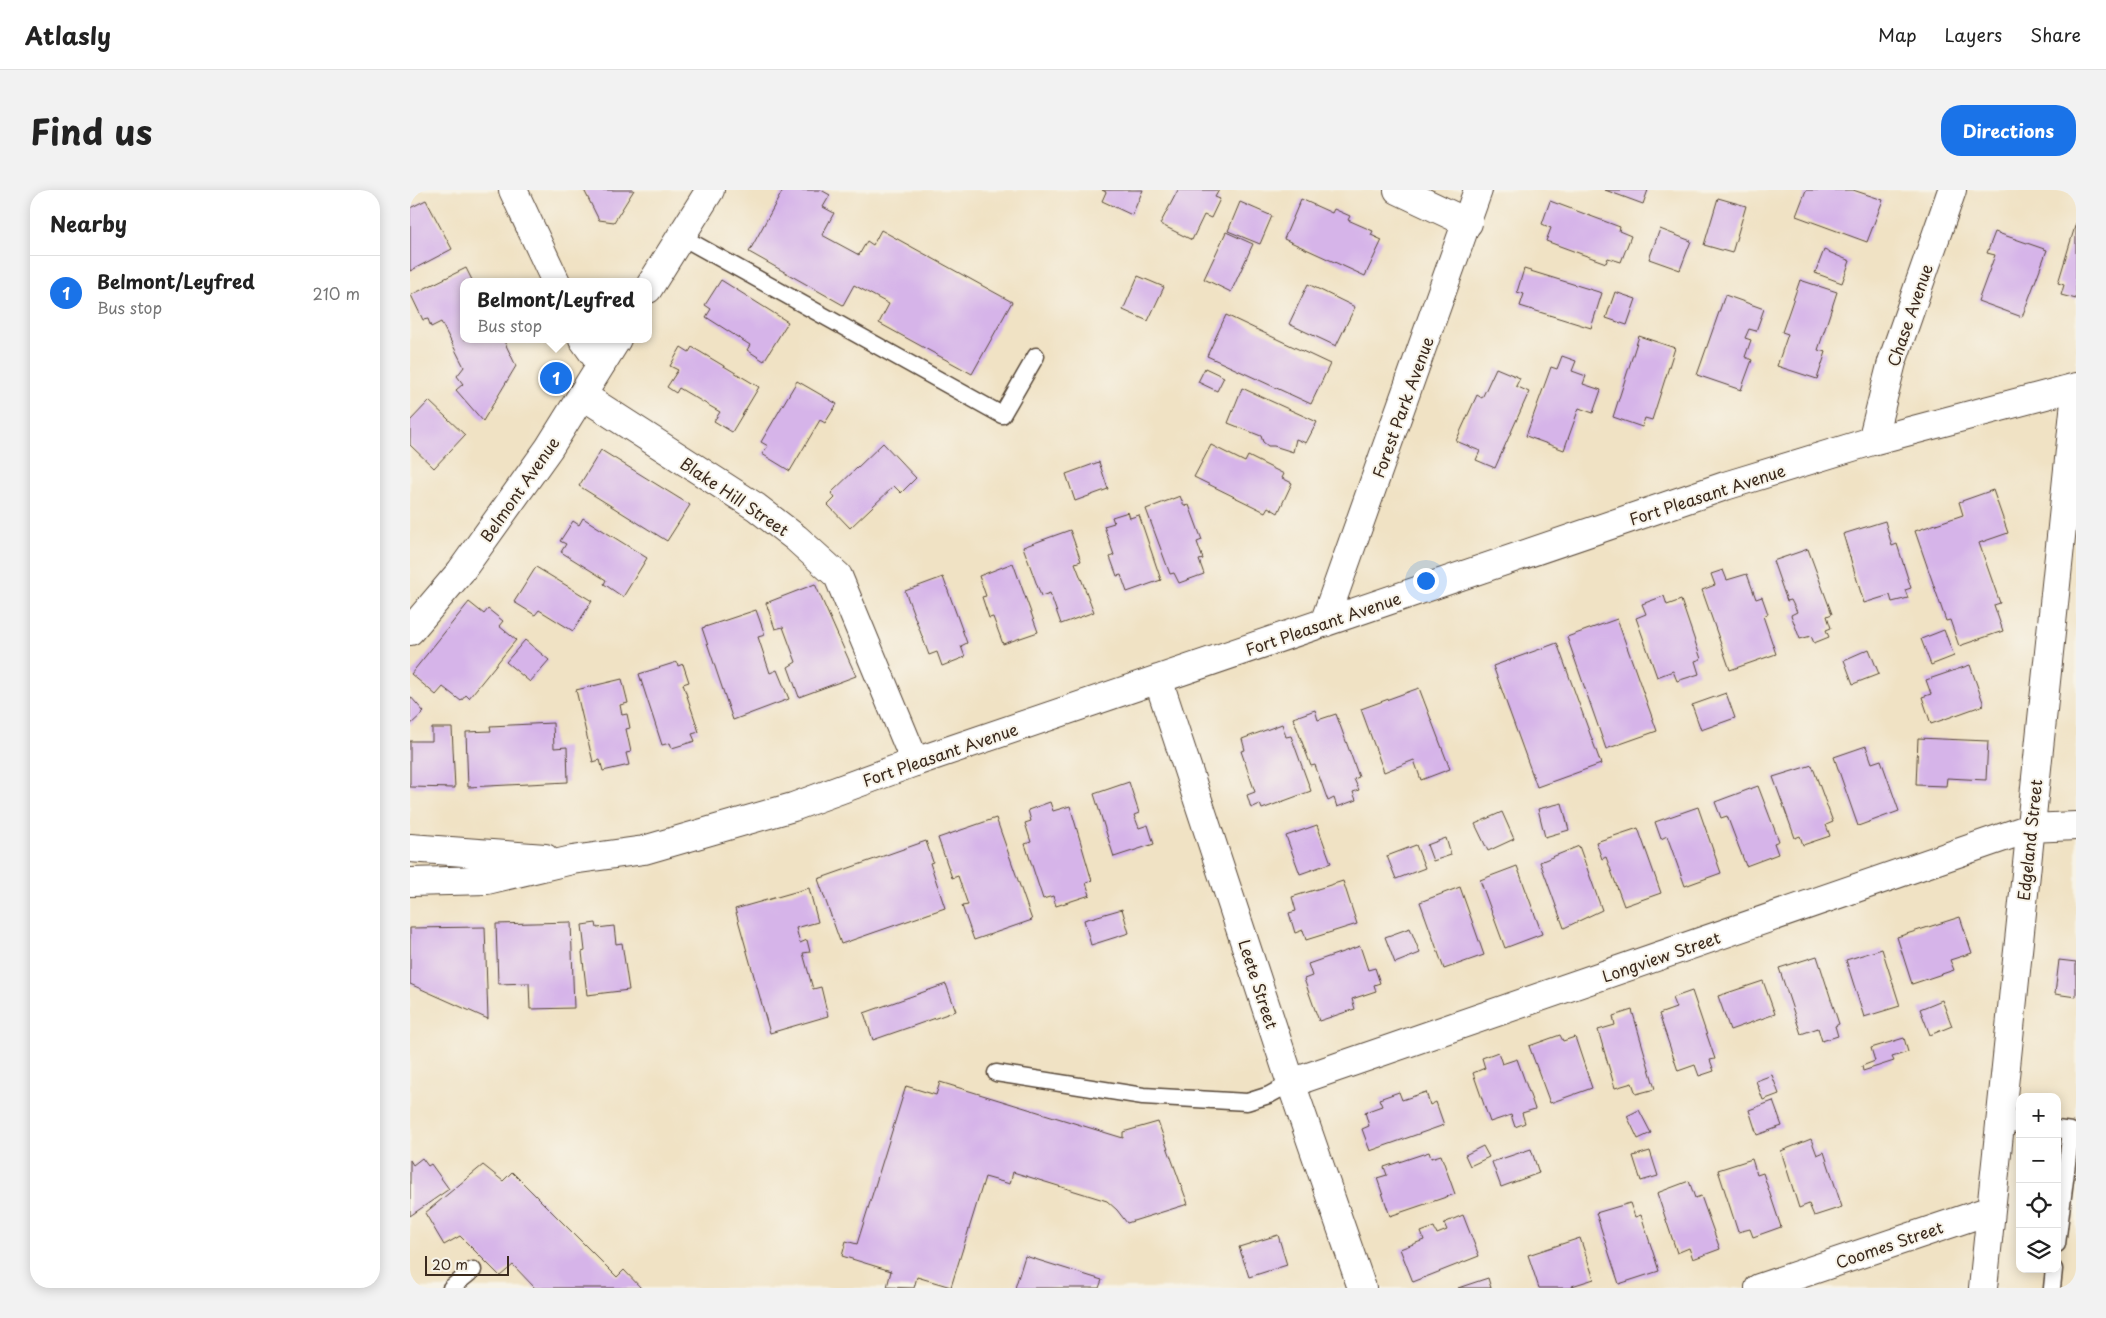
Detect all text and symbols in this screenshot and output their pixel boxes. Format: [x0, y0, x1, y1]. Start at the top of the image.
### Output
text: Atlasly [25, 17, 111, 53]
text: Map [1878, 21, 1917, 48]
text: Layers [1945, 21, 2002, 48]
text: Share [2030, 21, 2081, 48]
text: Find us [30, 104, 152, 157]
button: Directions [1941, 105, 2076, 156]
text: Nearby [50, 207, 127, 239]
street label: Chase Avenue [1880, 260, 1938, 369]
text: Belmont/Leyfred [97, 267, 255, 295]
popup [460, 278, 652, 343]
text: 1 [62, 281, 70, 305]
text: 210 m [312, 281, 360, 305]
text: Belmont/Leyfred [477, 285, 635, 313]
text: Bus stop [97, 295, 162, 319]
text: Bus stop [477, 313, 542, 337]
street label: Forest Park Avenue [1365, 333, 1439, 481]
pin: 1 [540, 359, 572, 397]
street label: Belmont Avenue [474, 431, 564, 546]
street label: Blake Hill Street [676, 451, 794, 542]
street label: Fort Pleasant Avenue [1626, 457, 1788, 531]
your location [1413, 568, 1439, 594]
street label: Fort Pleasant Avenue [1242, 585, 1404, 661]
street label: Fort Pleasant Avenue [859, 716, 1021, 792]
street label: Edgeland Street [2011, 778, 2047, 902]
street label: Longview Street [1599, 924, 1724, 987]
street label: Leete Street [1233, 936, 1285, 1032]
map controls [2016, 1093, 2061, 1273]
button: + [2016, 1093, 2061, 1138]
button: − [2016, 1138, 2061, 1183]
button: locate [2016, 1183, 2061, 1228]
street label: Coomes Street [1832, 1214, 1946, 1274]
button: layers [2016, 1228, 2061, 1273]
scale bar [425, 1253, 509, 1276]
text: 20 m [432, 1254, 468, 1275]

